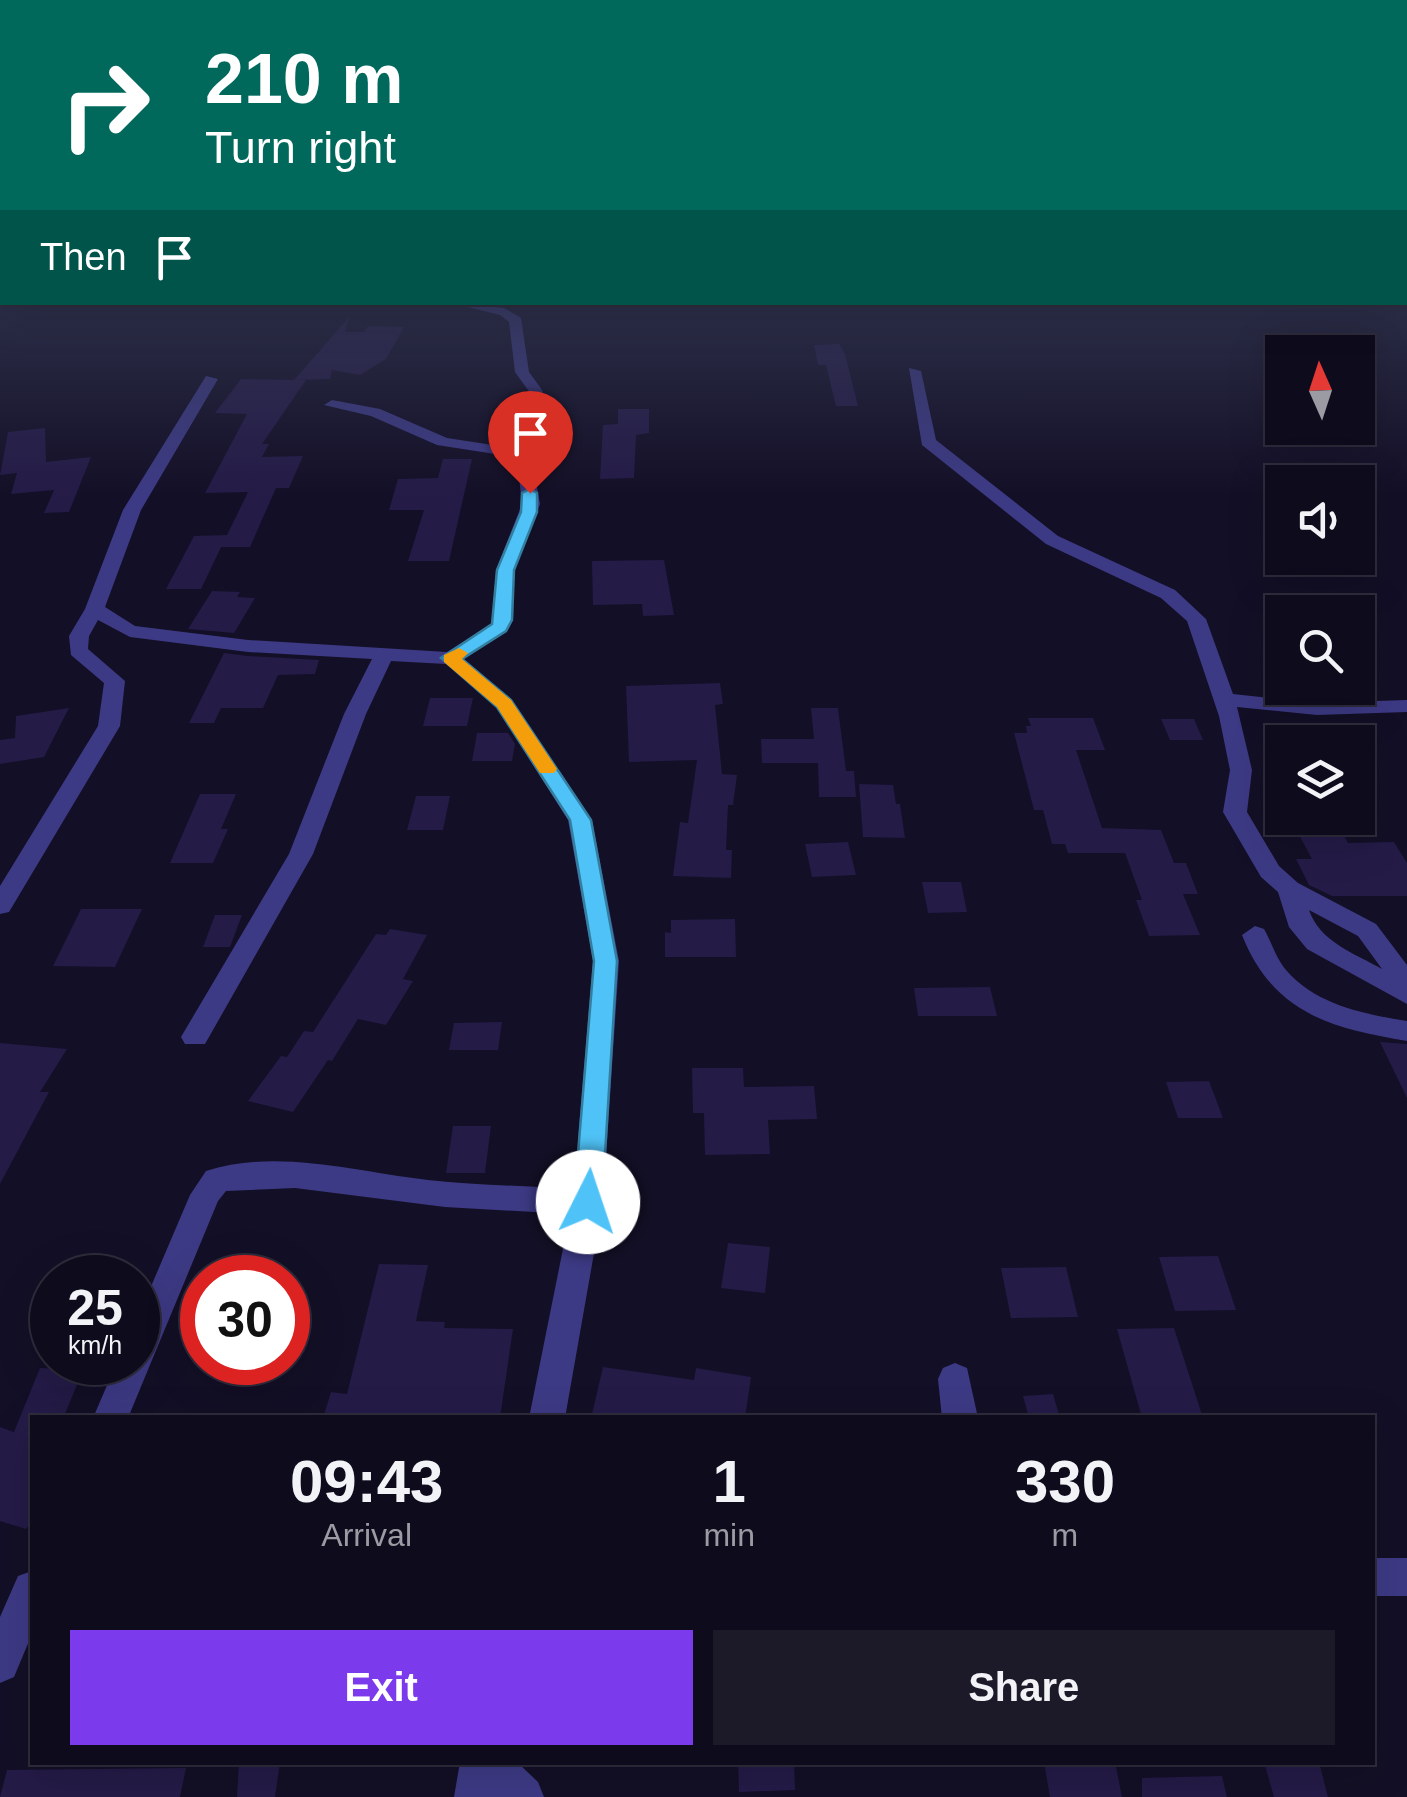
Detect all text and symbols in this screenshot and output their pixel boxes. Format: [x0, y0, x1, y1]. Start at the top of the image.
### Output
icon: right [40, 40, 170, 170]
text: 210 m [205, 40, 403, 118]
text: Turn right [205, 122, 396, 173]
icon: arrive [147, 230, 202, 285]
text: Then [40, 236, 127, 278]
north arrow [1265, 335, 1375, 445]
map controls [1265, 335, 1375, 835]
pin [488, 391, 573, 494]
icon: arrive [503, 406, 558, 461]
button: sound [1265, 465, 1375, 575]
button: search [1265, 595, 1375, 705]
button: layers [1265, 725, 1375, 835]
position arrow [536, 1150, 640, 1254]
speed limit sign: 30 [180, 1255, 310, 1385]
text: 25 [67, 1280, 123, 1336]
text: km/h [68, 1331, 122, 1359]
text: 09:43 [290, 1448, 443, 1515]
text: 1 [712, 1448, 746, 1515]
text: 330 [1015, 1448, 1115, 1515]
text: Arrival [321, 1517, 412, 1553]
text: min [703, 1517, 755, 1553]
text: m [1052, 1517, 1078, 1553]
button: Exit [70, 1630, 693, 1745]
button: Share [713, 1630, 1335, 1745]

